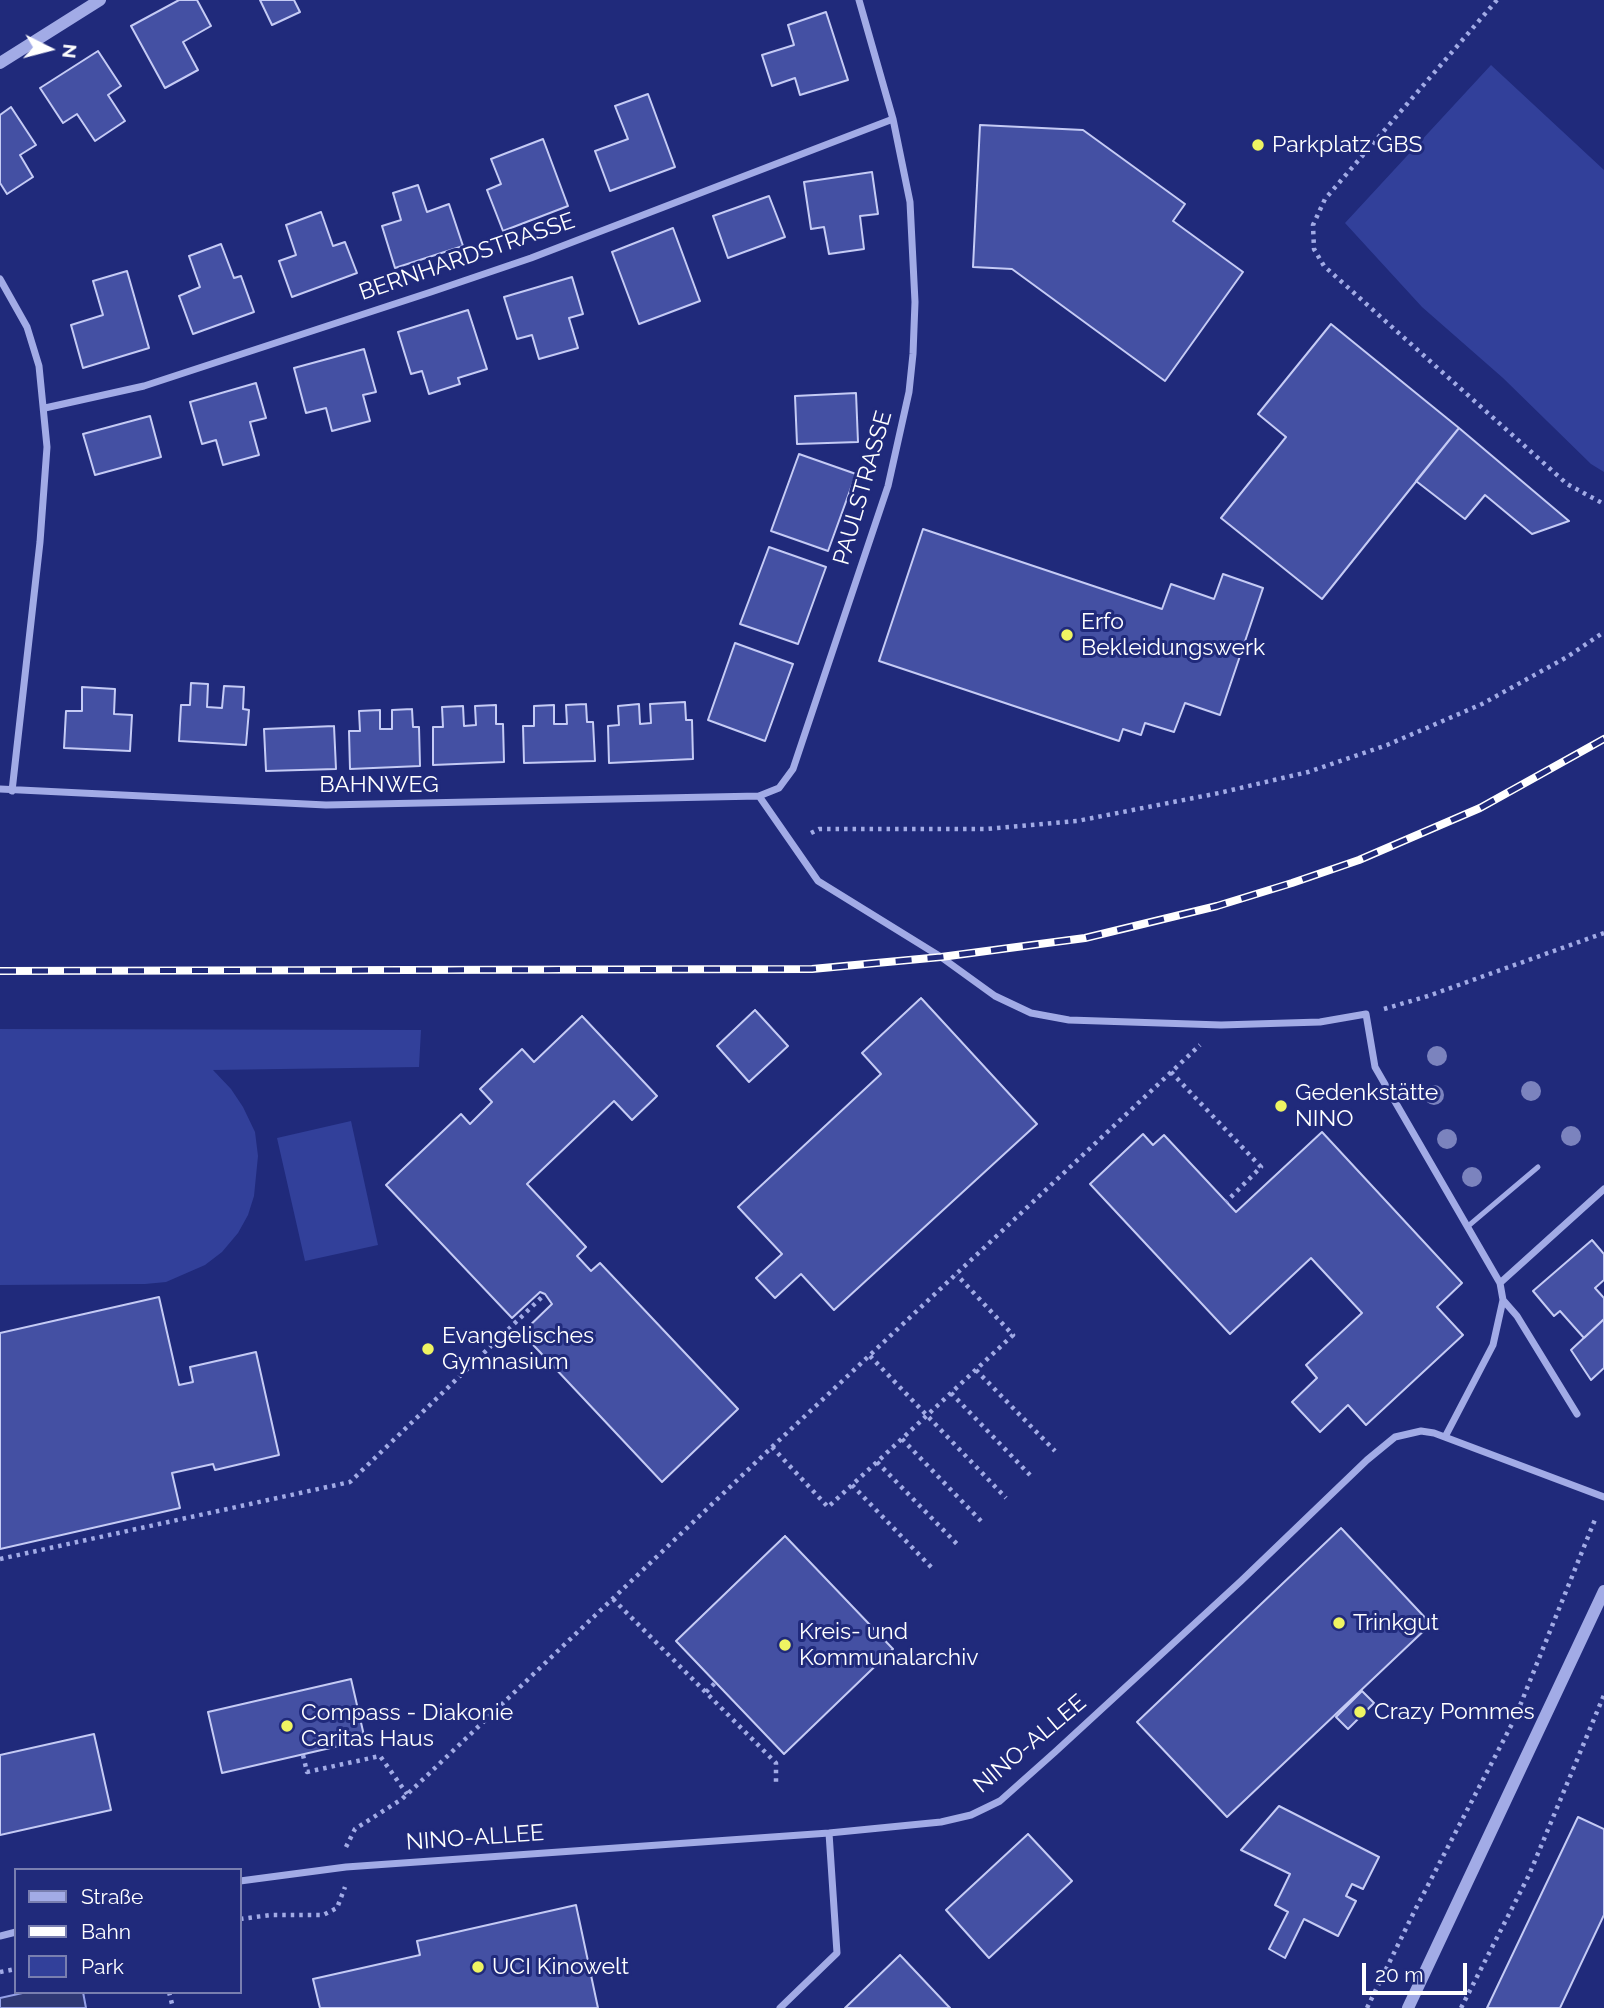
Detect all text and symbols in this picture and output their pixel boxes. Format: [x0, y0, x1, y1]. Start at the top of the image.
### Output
north arrow [14, 14, 84, 84]
text: N [58, 43, 82, 60]
place label: Parkplatz GBS [1272, 131, 1422, 159]
marker: Parkplatz GBS [1250, 137, 1266, 153]
street label: BERNHARDSTRASSE [356, 207, 578, 307]
street label: PAULSTRASSE [828, 408, 898, 568]
place label: Erfo Bekleidungswerk [1081, 608, 1265, 662]
marker: Erfo Bekleidungswerk [1059, 627, 1075, 643]
street label: BAHNWEG [319, 771, 439, 799]
place label: Gedenkstätte NINO [1295, 1079, 1438, 1133]
marker: Gedenkstätte NINO [1273, 1098, 1289, 1114]
place label: Evangelisches Gymnasium [442, 1322, 594, 1376]
marker: Evangelisches Gymnasium [420, 1341, 436, 1357]
place label: Trinkgut [1353, 1609, 1439, 1637]
marker: Trinkgut [1331, 1615, 1347, 1631]
place label: Kreis- und Kommunalarchiv [799, 1618, 978, 1672]
marker: Kreis- und Kommunalarchiv [777, 1637, 793, 1653]
street label: NINO-ALLEE [968, 1689, 1092, 1799]
place label: Crazy Pommes [1374, 1698, 1535, 1726]
place label: Compass - Diakonie Caritas Haus [301, 1699, 513, 1753]
marker: Crazy Pommes [1352, 1704, 1368, 1720]
marker: Compass - Diakonie Caritas Haus [279, 1718, 295, 1734]
street label: NINO-ALLEE [405, 1819, 545, 1857]
legend [14, 1868, 242, 1994]
text: Straße [81, 1884, 143, 1909]
text: Bahn [81, 1919, 131, 1944]
scale bar [1366, 1948, 1471, 1992]
place label: UCI Kinowelt [492, 1953, 629, 1981]
text: Park [81, 1954, 124, 1979]
marker: UCI Kinowelt [470, 1959, 486, 1975]
text: 20 m [1375, 1962, 1423, 1987]

